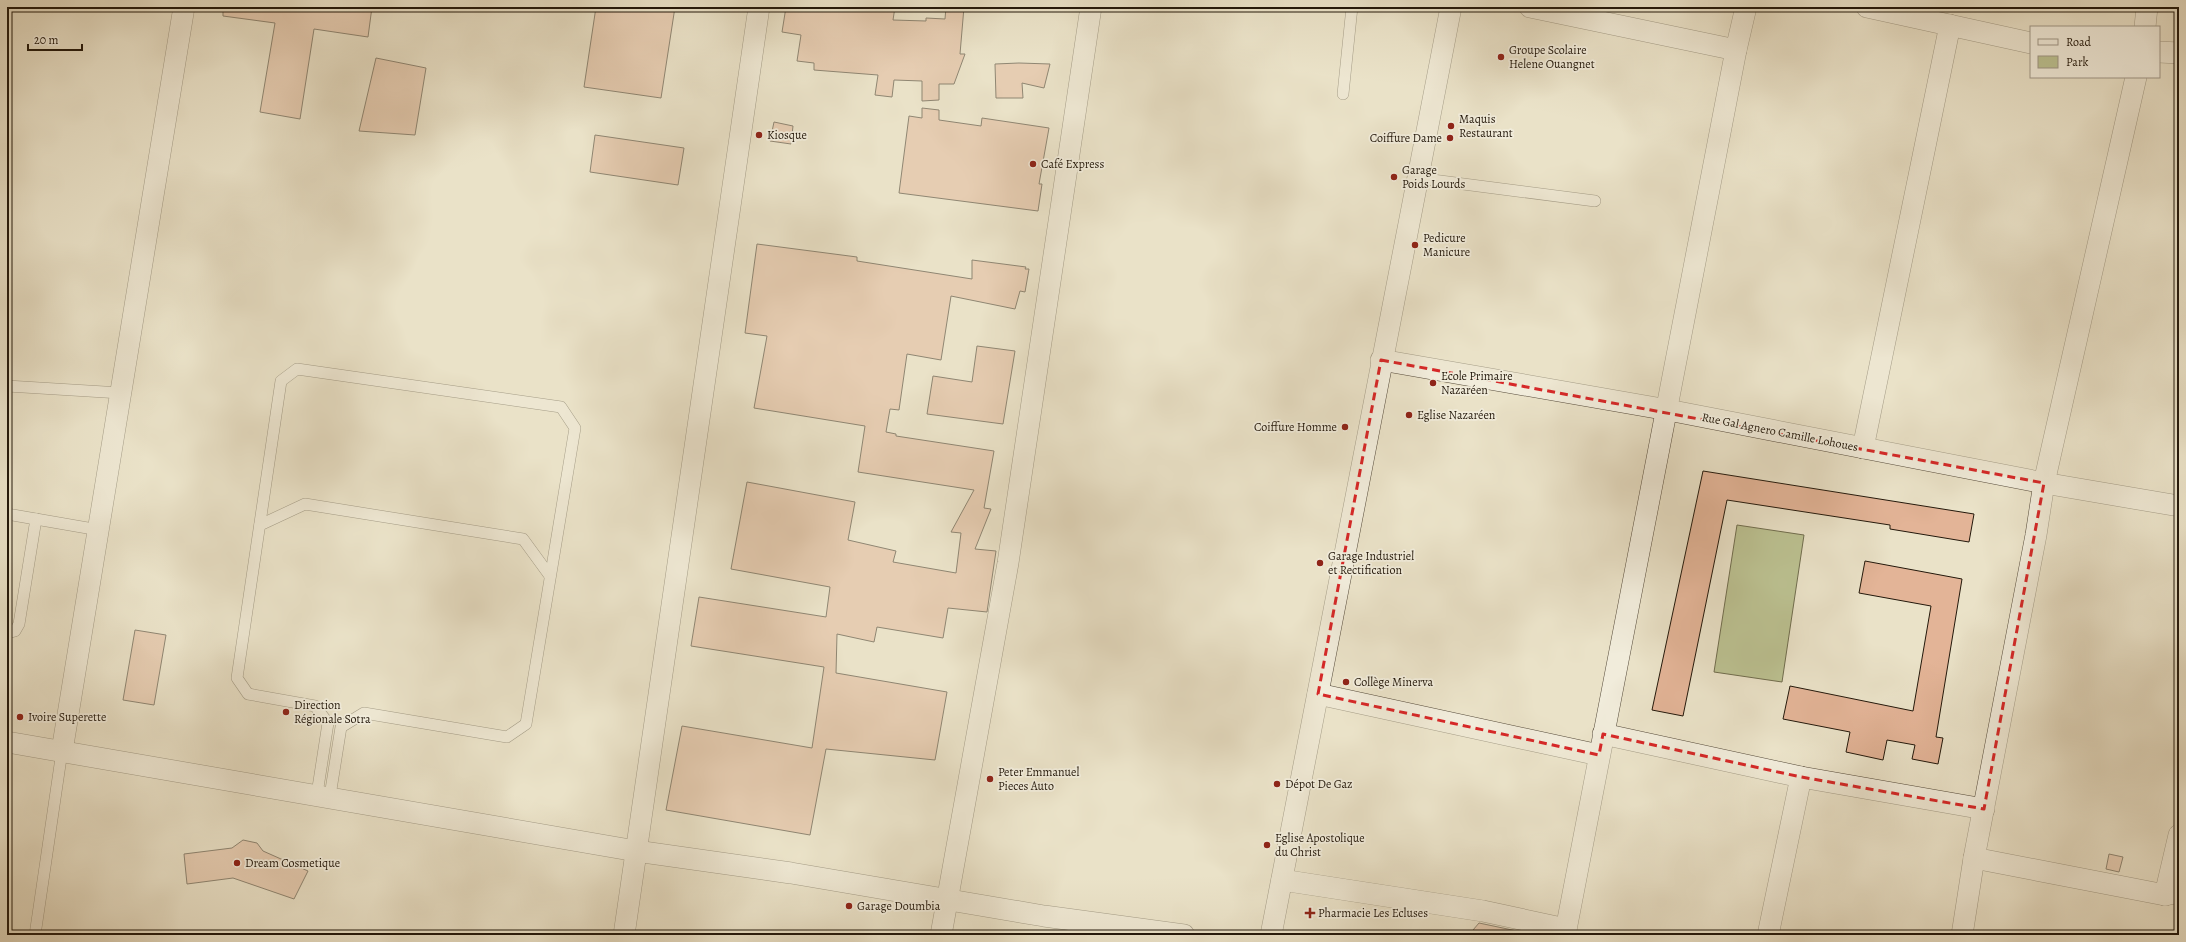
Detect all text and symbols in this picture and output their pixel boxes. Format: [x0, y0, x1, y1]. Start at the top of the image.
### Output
scale bar [28, 26, 82, 52]
legend [2030, 26, 2160, 78]
text: 20 m [34, 32, 58, 48]
text: Road [2066, 34, 2092, 50]
place label: Groupe Scolaire Helene Ouangnet [1509, 42, 1595, 72]
marker: Groupe Scolaire Helene Ouangnet [1496, 52, 1506, 62]
text: Park [2066, 54, 2089, 70]
place label: Maquis Restaurant [1459, 111, 1513, 141]
marker: Maquis Restaurant [1446, 121, 1456, 131]
place label: Kiosque [767, 127, 807, 143]
marker: Kiosque [754, 130, 764, 140]
place label: Coiffure Dame [1370, 130, 1442, 146]
marker: Coiffure Dame [1445, 133, 1455, 143]
place label: Café Express [1041, 156, 1104, 172]
marker: Café Express [1028, 159, 1038, 169]
place label: Garage Poids Lourds [1402, 162, 1466, 192]
marker: Garage Poids Lourds [1389, 172, 1399, 182]
place label: Pedicure Manicure [1423, 230, 1470, 260]
marker: Pedicure Manicure [1410, 240, 1420, 250]
place label: Ecole Primaire Nazaréen [1441, 368, 1513, 398]
marker: Ecole Primaire Nazaréen [1428, 378, 1438, 388]
place label: Eglise Nazaréen [1417, 407, 1496, 423]
street label: Rue Gal Agnero Camille Lohoues [1700, 409, 1860, 455]
marker: Eglise Nazaréen [1404, 410, 1414, 420]
place label: Coiffure Homme [1254, 419, 1337, 435]
marker: Coiffure Homme [1340, 422, 1350, 432]
place label: Garage Industriel et Rectification [1328, 548, 1414, 578]
marker: Garage Industriel et Rectification [1315, 558, 1325, 568]
place label: Collège Minerva [1354, 674, 1433, 690]
marker: Collège Minerva [1341, 677, 1351, 687]
place label: Direction Régionale Sotra [294, 697, 371, 727]
marker: Direction Régionale Sotra [281, 707, 291, 717]
place label: Ivoire Superette [28, 709, 106, 725]
marker: Ivoire Superette [15, 712, 25, 722]
place label: Peter Emmanuel Pieces Auto [998, 764, 1079, 794]
marker: Peter Emmanuel Pieces Auto [985, 774, 995, 784]
place label: Dépot De Gaz [1285, 776, 1353, 792]
marker: Dépot De Gaz [1272, 779, 1282, 789]
place label: Eglise Apostolique du Christ [1275, 830, 1365, 860]
marker: Eglise Apostolique du Christ [1262, 840, 1272, 850]
place label: Dream Cosmetique [245, 855, 340, 871]
marker: Dream Cosmetique [232, 858, 242, 868]
place label: Garage Doumbia [857, 898, 941, 914]
marker: Garage Doumbia [844, 901, 854, 911]
place label: Pharmacie Les Ecluses [1318, 905, 1428, 921]
marker: Pharmacie Les Ecluses [1305, 908, 1315, 918]

